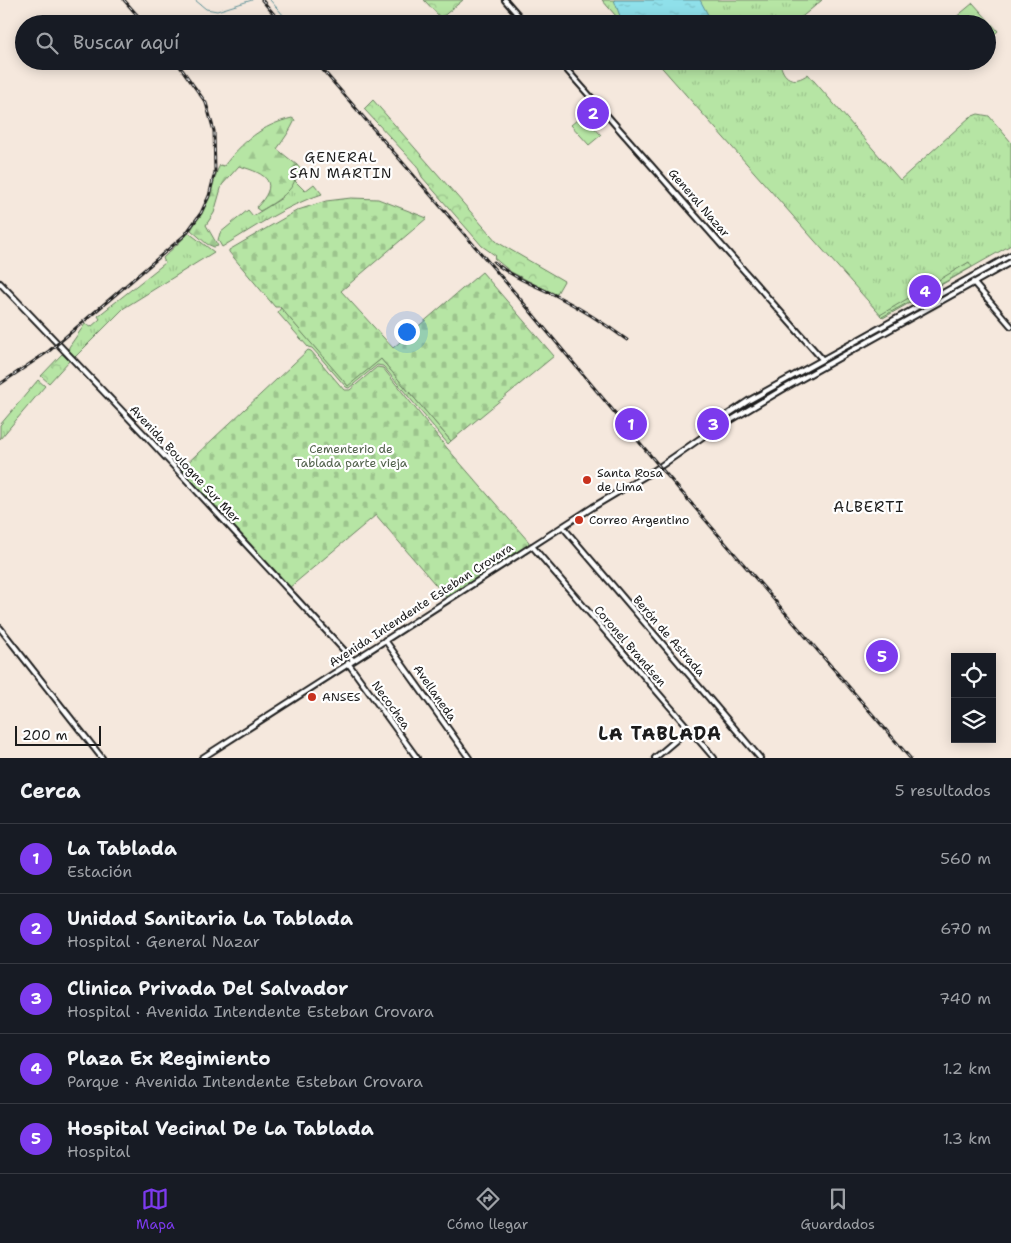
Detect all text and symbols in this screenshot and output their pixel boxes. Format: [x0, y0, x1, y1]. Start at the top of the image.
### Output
search box [15, 15, 996, 70]
icon: search [33, 29, 61, 57]
text: Buscar aquí [73, 30, 179, 55]
pin: 2 [577, 94, 609, 132]
district label: GENERAL SAN MARTIN [289, 148, 393, 182]
street label: General Nazar [665, 165, 733, 241]
pin: 4 [909, 272, 941, 310]
your location [394, 319, 420, 345]
street label: Avenida Boulogne Sur Mer [126, 402, 244, 526]
pin: 1 [615, 405, 647, 443]
pin: 3 [697, 405, 729, 443]
park label: Cementerio de Tablada parte vieja [295, 441, 408, 471]
place label: Santa Rosa de Lima [597, 465, 664, 495]
marker: Santa Rosa de Lima [581, 474, 593, 486]
district label: ALBERTI [833, 497, 905, 517]
place label: Correo Argentino [589, 512, 689, 528]
marker: Correo Argentino [573, 514, 585, 526]
street label: Avenida Intendente Esteban Crovara [326, 539, 516, 671]
street label: Berón de Astrada [629, 592, 709, 680]
street label: Coronel Brandsen [590, 602, 670, 690]
pin: 5 [866, 637, 898, 675]
map controls [951, 653, 996, 743]
button: locate [951, 653, 996, 698]
street label: Avellaneda [410, 662, 461, 725]
street label: Necochea [368, 678, 414, 733]
place label: ANSES [322, 689, 361, 705]
marker: ANSES [306, 691, 318, 703]
button: layers [951, 698, 996, 743]
district label: LA TABLADA [598, 722, 722, 746]
scale bar [15, 723, 101, 746]
text: 200 m [22, 726, 68, 744]
text: Cerca [20, 777, 81, 805]
text: 5 resultados [895, 780, 991, 801]
text: La Tablada [67, 836, 177, 861]
text: 1 [32, 848, 40, 869]
text: 560 m [940, 848, 991, 869]
text: Estación [67, 861, 132, 882]
text: Unidad Sanitaria La Tablada [67, 906, 353, 931]
text: 2 [30, 918, 42, 939]
text: 670 m [940, 918, 991, 939]
text: Hospital · General Nazar [67, 931, 260, 952]
text: Clinica Privada Del Salvador [67, 976, 348, 1001]
text: 3 [30, 988, 42, 1009]
text: 740 m [939, 988, 991, 1009]
text: Hospital · Avenida Intendente Esteban Crovara [67, 1001, 434, 1022]
text: Plaza Ex Regimiento [67, 1046, 271, 1071]
text: 4 [30, 1058, 42, 1079]
text: 1.2 km [943, 1058, 991, 1079]
text: Parque · Avenida Intendente Esteban Crovara [67, 1071, 423, 1092]
text: Hospital Vecinal De La Tablada [67, 1116, 374, 1141]
text: 5 [31, 1128, 41, 1149]
text: 1.3 km [943, 1128, 991, 1149]
text: Hospital [67, 1141, 130, 1162]
tab: Mapa [136, 1185, 175, 1233]
tab: Cómo llegar [447, 1185, 528, 1233]
tab: Guardados [800, 1185, 875, 1233]

